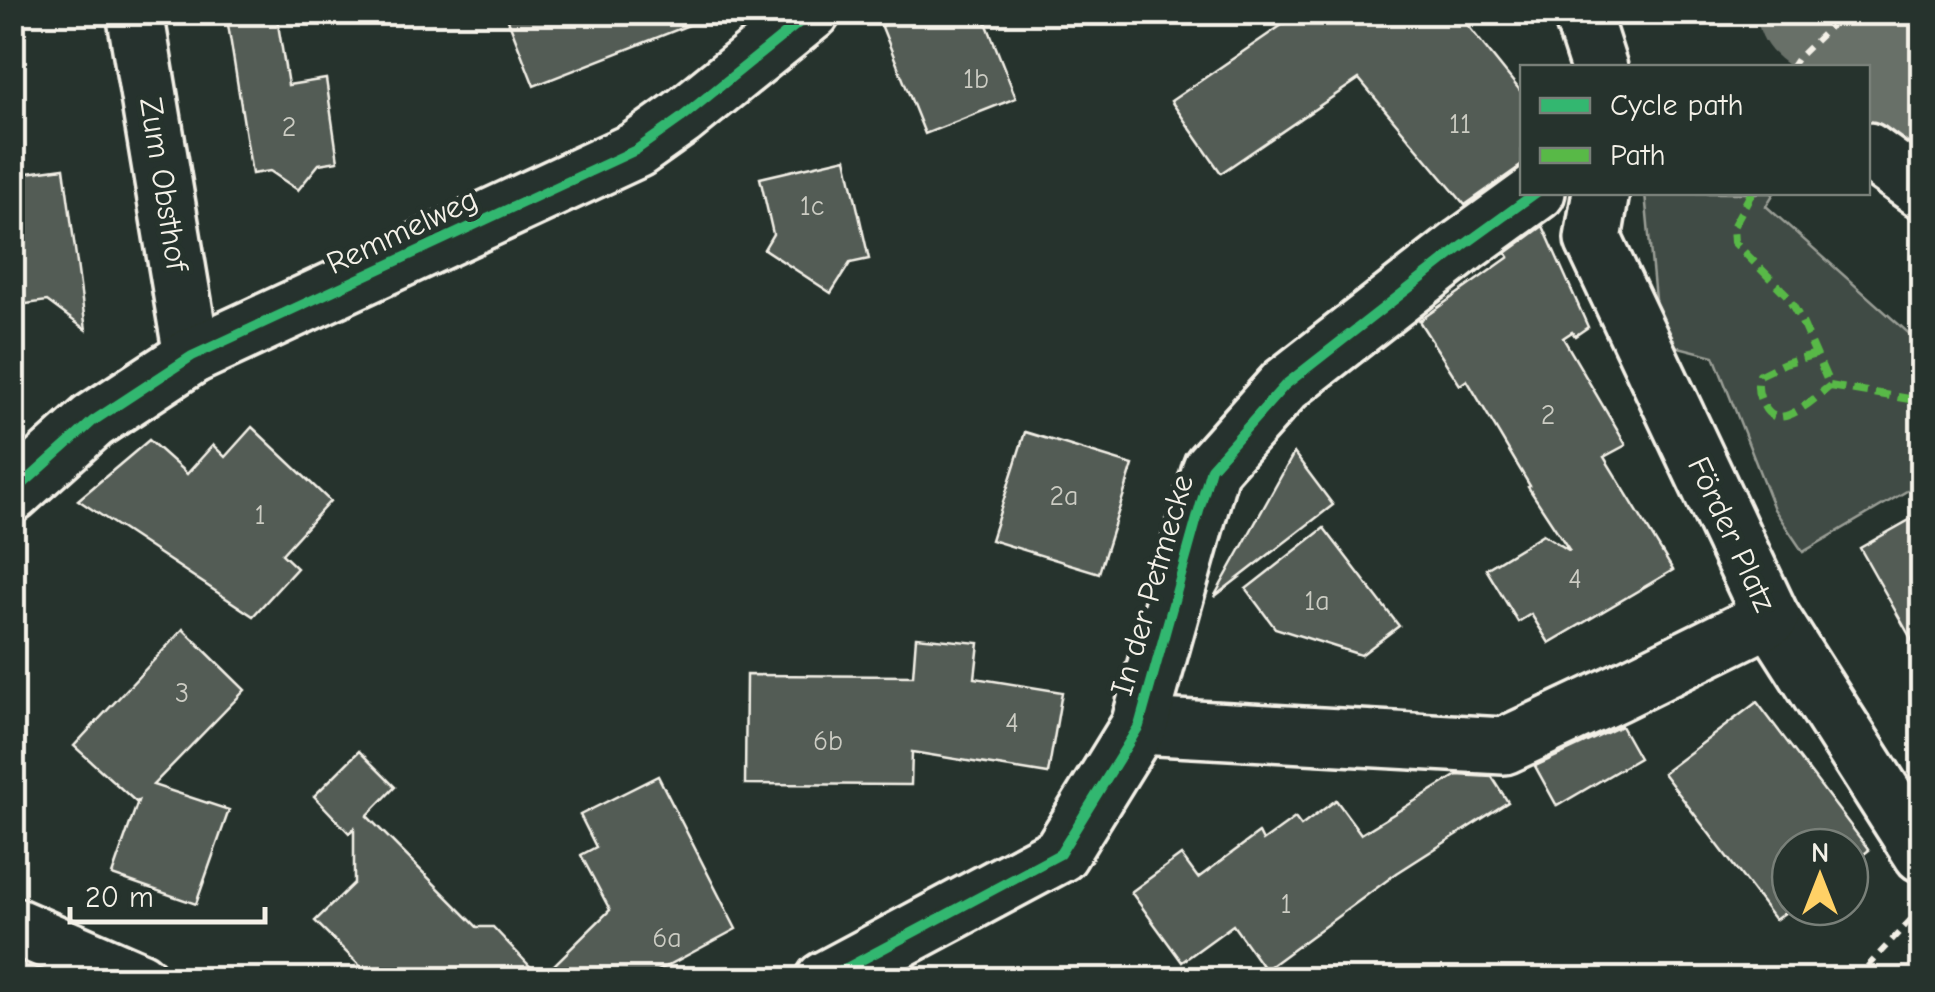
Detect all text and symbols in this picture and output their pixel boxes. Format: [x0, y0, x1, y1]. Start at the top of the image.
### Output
house number: 1b [963, 63, 989, 95]
legend [1520, 65, 1870, 195]
text: Cycle path [1610, 88, 1744, 123]
street label: Zum Obsthof [132, 95, 196, 275]
house number: 11 [1449, 108, 1471, 140]
house number: 2 [282, 111, 296, 143]
text: Path [1610, 138, 1666, 173]
street label: Remmelweg [321, 180, 483, 282]
house number: 1c [800, 190, 824, 222]
house number: 2 [1541, 399, 1555, 431]
street label: Förder Platz [1680, 451, 1784, 617]
street label: In der Petmecke [1103, 470, 1201, 700]
house number: 2a [1049, 480, 1079, 512]
house number: 1 [254, 499, 266, 531]
house number: 4 [1568, 563, 1582, 595]
house number: 1a [1304, 585, 1330, 617]
house number: 3 [175, 677, 189, 709]
house number: 4 [1005, 707, 1019, 739]
house number: 6b [813, 725, 843, 757]
north arrow [1770, 827, 1870, 927]
text: N [1811, 837, 1829, 869]
scale bar [70, 862, 265, 924]
text: 20 m [85, 880, 154, 915]
house number: 1 [1280, 888, 1292, 920]
house number: 6a [652, 922, 682, 954]

